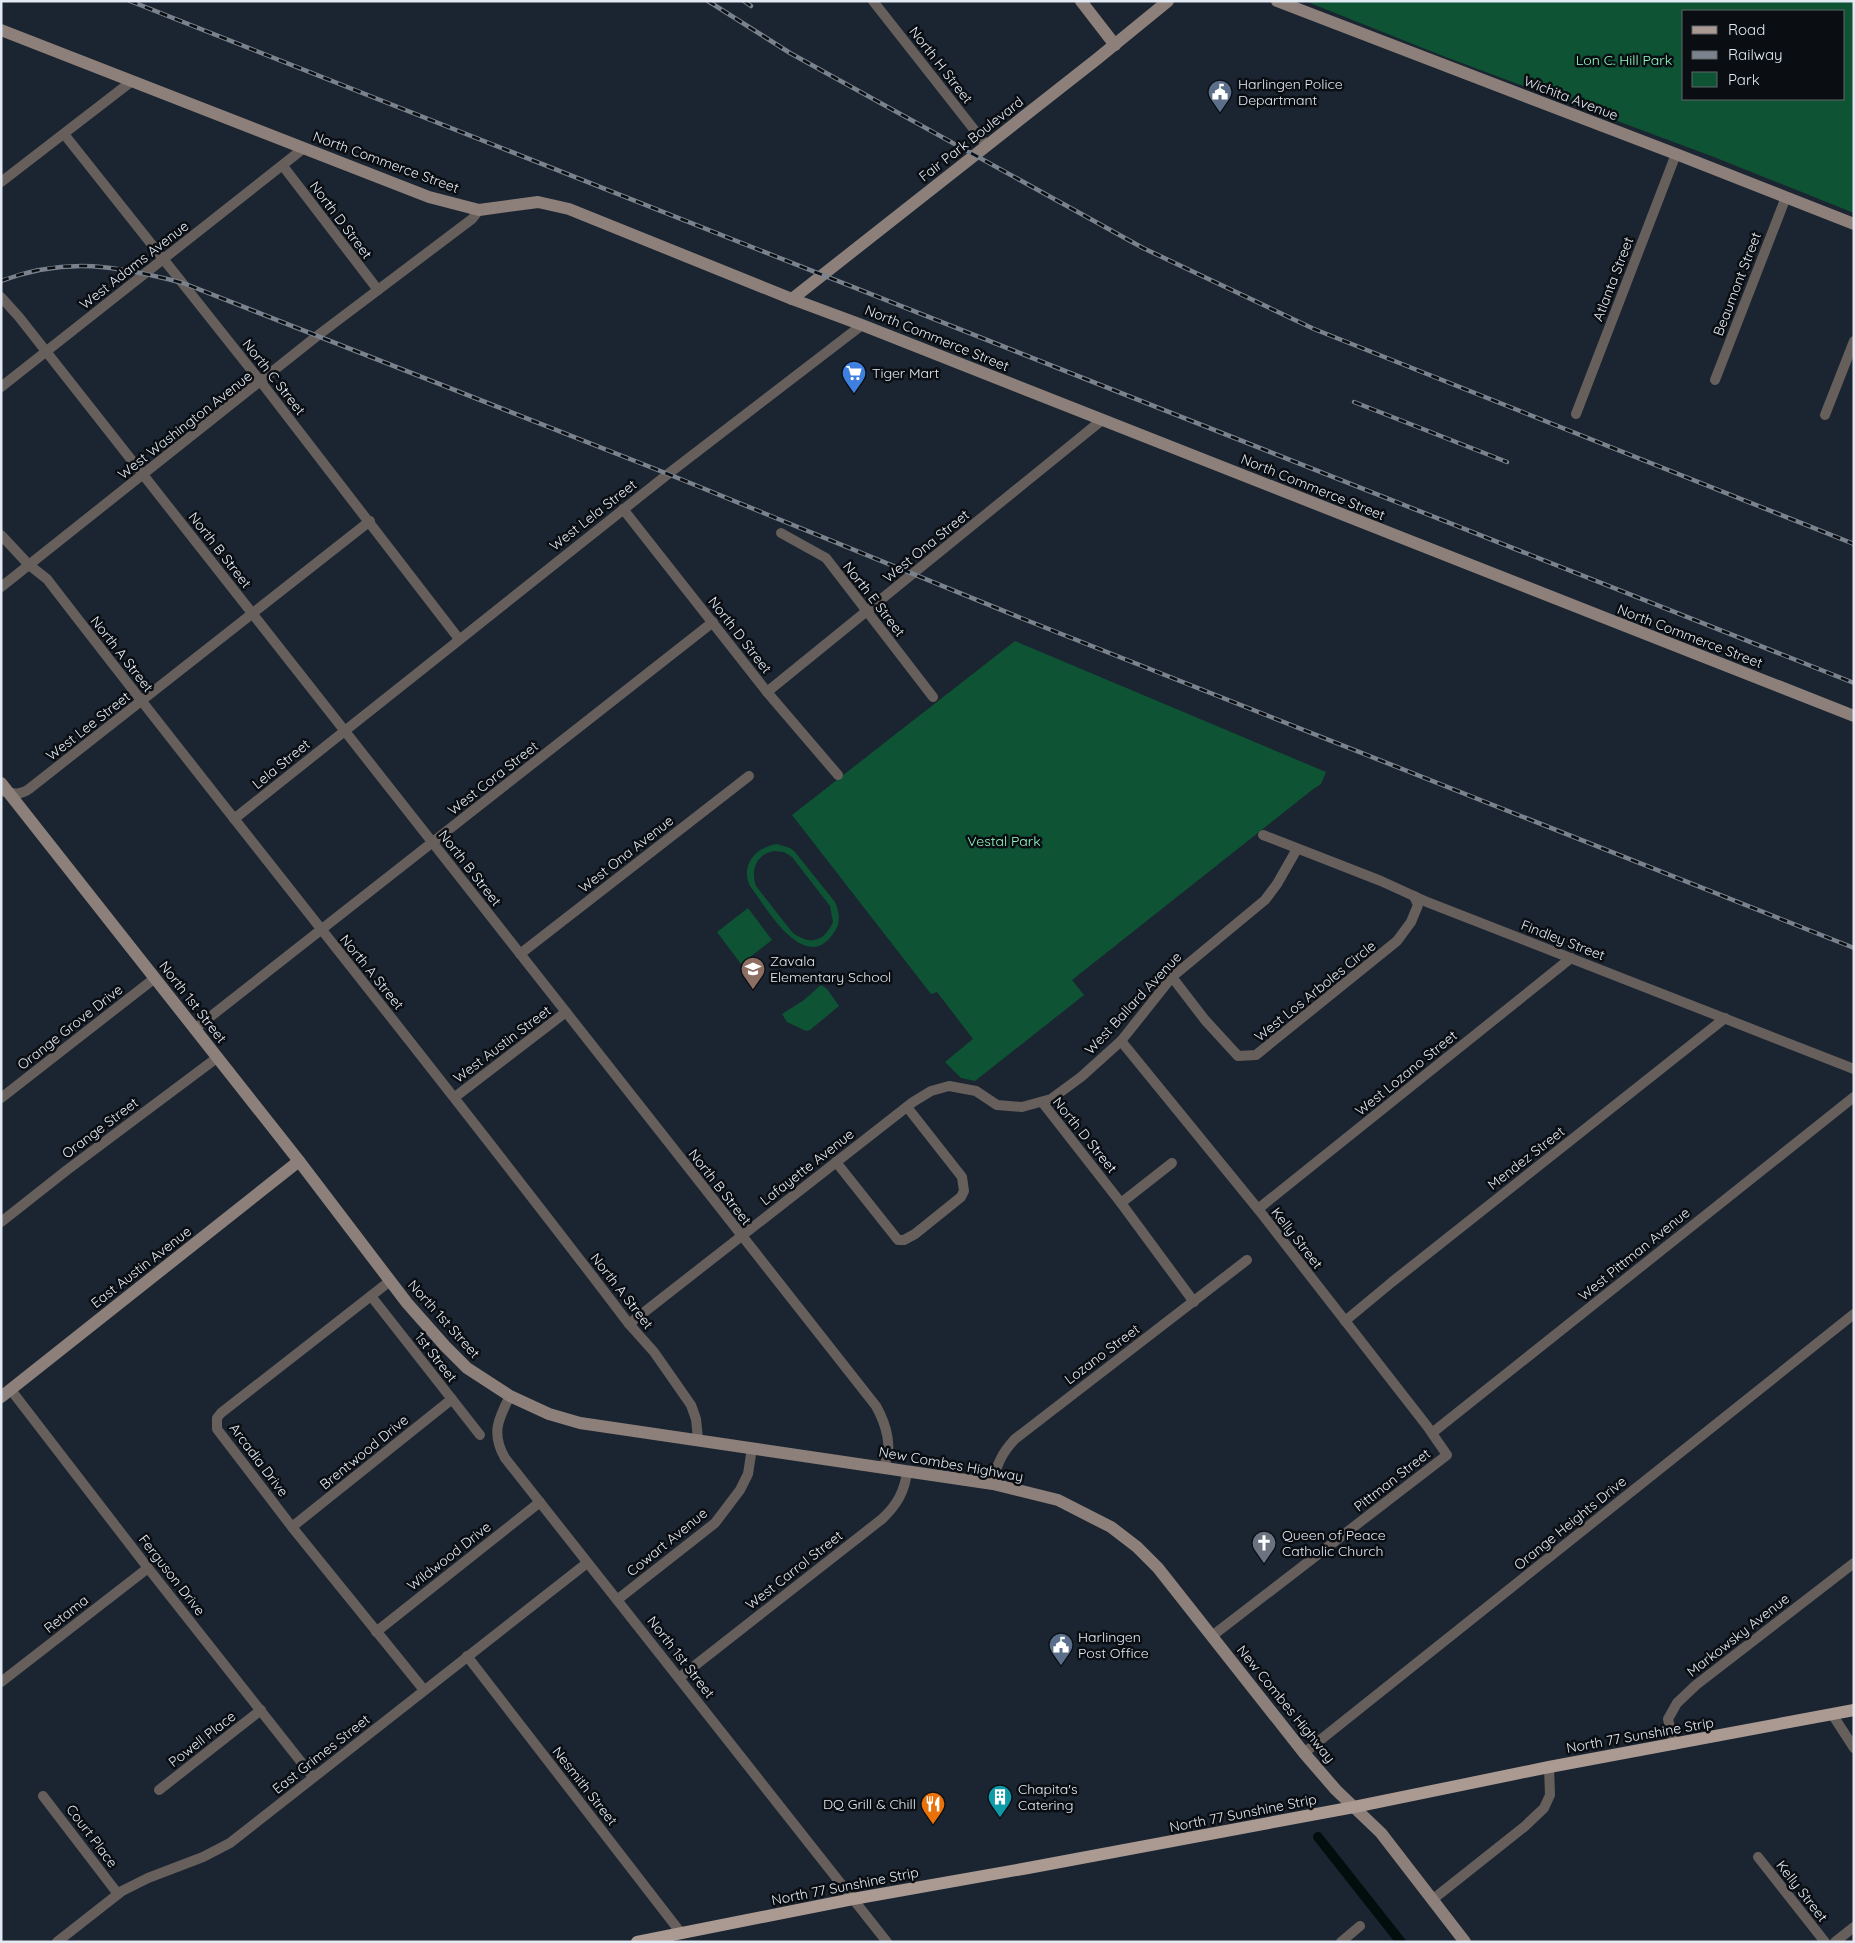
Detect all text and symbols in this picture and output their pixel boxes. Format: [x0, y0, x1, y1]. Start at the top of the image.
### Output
legend [1682, 10, 1845, 100]
text: Road [1728, 20, 1765, 39]
street label: North H Street [905, 23, 977, 107]
text: Railway [1728, 45, 1783, 64]
park label: Lon C. Hill Park [1576, 51, 1672, 69]
text: Park [1728, 70, 1760, 89]
street label: Wichita Avenue [1521, 72, 1621, 124]
place label: Harlingen Police Departmant [1238, 75, 1343, 109]
public building icon: Harlingen Police Departmant [1207, 79, 1233, 113]
street label: Fair Park Boulevard [915, 93, 1027, 185]
street label: North Commerce Street [311, 127, 462, 197]
street label: North D Street [306, 178, 376, 263]
street label: West Adams Avenue [76, 217, 192, 313]
street label: Beaumont Street [1709, 229, 1765, 338]
street label: Atlanta Street [1589, 234, 1637, 324]
street label: North Commerce Street [862, 301, 1012, 375]
street label: North C Street [239, 335, 309, 419]
supermarket icon: Tiger Mart [841, 360, 867, 394]
place label: Tiger Mart [872, 364, 939, 382]
street label: West Washington Avenue [114, 367, 256, 483]
street label: North Commerce Street [1238, 450, 1388, 524]
street label: West Lela Street [546, 475, 640, 555]
street label: West Ona Street [879, 506, 973, 586]
street label: North B Street [185, 508, 255, 592]
street label: North E Street [839, 558, 909, 640]
street label: North D Street [704, 593, 776, 677]
street label: North Commerce Street [1615, 600, 1765, 672]
street label: North A Street [87, 612, 157, 696]
street label: West Lee Street [42, 687, 134, 764]
street label: Lela Street [248, 735, 314, 793]
street label: West Cora Street [444, 737, 542, 819]
street label: West Ona Avenue [575, 811, 677, 897]
street label: North B Street [435, 826, 505, 910]
park label: Vestal Park [967, 832, 1041, 850]
street label: Findley Street [1518, 916, 1608, 964]
street label: North A Street [336, 931, 408, 1013]
street label: West Los Arboles Circle [1251, 936, 1379, 1045]
street label: West Ballard Avenue [1081, 948, 1185, 1058]
place label: Zavala Elementary School [770, 952, 891, 986]
school or university icon: Zavala Elementary School [740, 956, 766, 990]
street label: North 1st Street [155, 957, 231, 1047]
street label: Orange Grove Drive [14, 980, 126, 1074]
street label: West Austin Street [450, 1001, 555, 1087]
street label: West Lozano Street [1351, 1026, 1461, 1120]
street label: Orange Street [58, 1093, 142, 1163]
street label: North D Street [1049, 1093, 1121, 1177]
street label: Mendez Street [1484, 1122, 1568, 1194]
street label: Lafayette Avenue [756, 1125, 858, 1209]
street label: North B Street [685, 1145, 755, 1229]
street label: West Pittman Avenue [1575, 1203, 1693, 1304]
street label: Kelly Street [1267, 1204, 1327, 1273]
street label: East Austin Avenue [87, 1222, 195, 1312]
street label: North A Street [587, 1249, 657, 1333]
street label: North 1st Street [405, 1277, 483, 1361]
street label: Lozano Street [1061, 1320, 1143, 1388]
street label: 1st Street [411, 1329, 461, 1385]
street label: Brentwood Drive [316, 1411, 412, 1493]
street label: Arcadia Drive [226, 1420, 293, 1500]
street label: New Combes Highway [877, 1442, 1025, 1486]
street label: Pittman Street [1350, 1444, 1434, 1515]
street label: Orange Heights Drive [1510, 1472, 1630, 1574]
street label: Cowart Avenue [623, 1504, 711, 1580]
street label: Wildwood Drive [403, 1518, 495, 1594]
street label: West Carrol Street [742, 1526, 846, 1613]
place label: Queen of Peace Catholic Church [1282, 1526, 1386, 1560]
church icon: Queen of Peace Catholic Church [1251, 1530, 1277, 1564]
street label: Ferguson Drive [135, 1531, 209, 1619]
street label: Markowsky Avenue [1683, 1589, 1793, 1681]
street label: Retama [40, 1591, 92, 1637]
street label: North 1st Street [643, 1612, 719, 1702]
place label: Harlingen Post Office [1078, 1628, 1149, 1662]
public building icon: Harlingen Post Office [1048, 1632, 1074, 1666]
street label: New Combes Highway [1233, 1641, 1339, 1767]
street label: Powell Place [165, 1707, 239, 1771]
street label: East Grimes Street [269, 1710, 374, 1798]
street label: North 77 Sunshine Strip [1565, 1713, 1715, 1757]
street label: Nesmith Street [549, 1743, 622, 1829]
place label: Chapita's Catering [1018, 1780, 1078, 1814]
building icon: Chapita's Catering [987, 1784, 1013, 1818]
street label: North 77 Sunshine Strip [1168, 1790, 1318, 1836]
restaurant icon: DQ Grill & Chill [920, 1791, 946, 1825]
place label: DQ Grill & Chill [823, 1795, 916, 1813]
street label: Court Place [62, 1801, 122, 1871]
street label: Kelly Street [1772, 1857, 1832, 1926]
street label: North 77 Sunshine Strip [770, 1863, 920, 1909]

